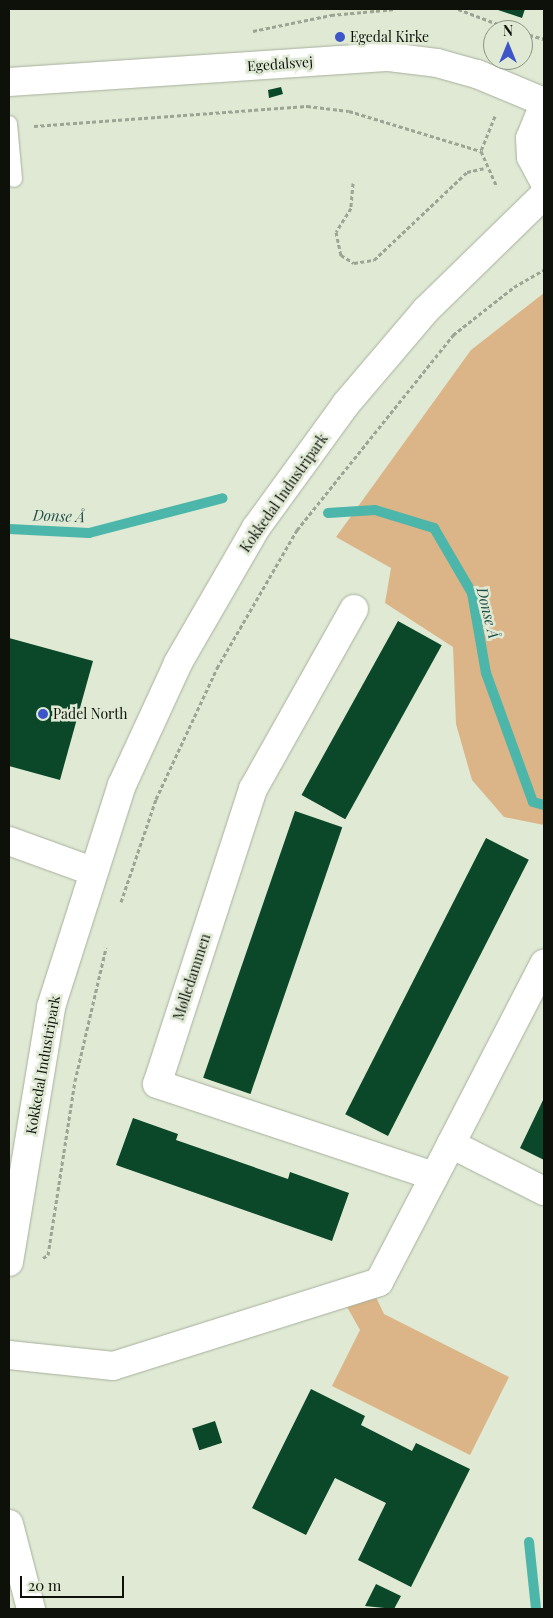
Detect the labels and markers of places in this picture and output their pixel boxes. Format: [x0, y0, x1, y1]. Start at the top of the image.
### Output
place label: Egedal Kirke [350, 29, 429, 45]
marker: Egedal Kirke [334, 31, 346, 43]
place label: Padel North [53, 706, 127, 722]
marker: Padel North [37, 708, 49, 720]

